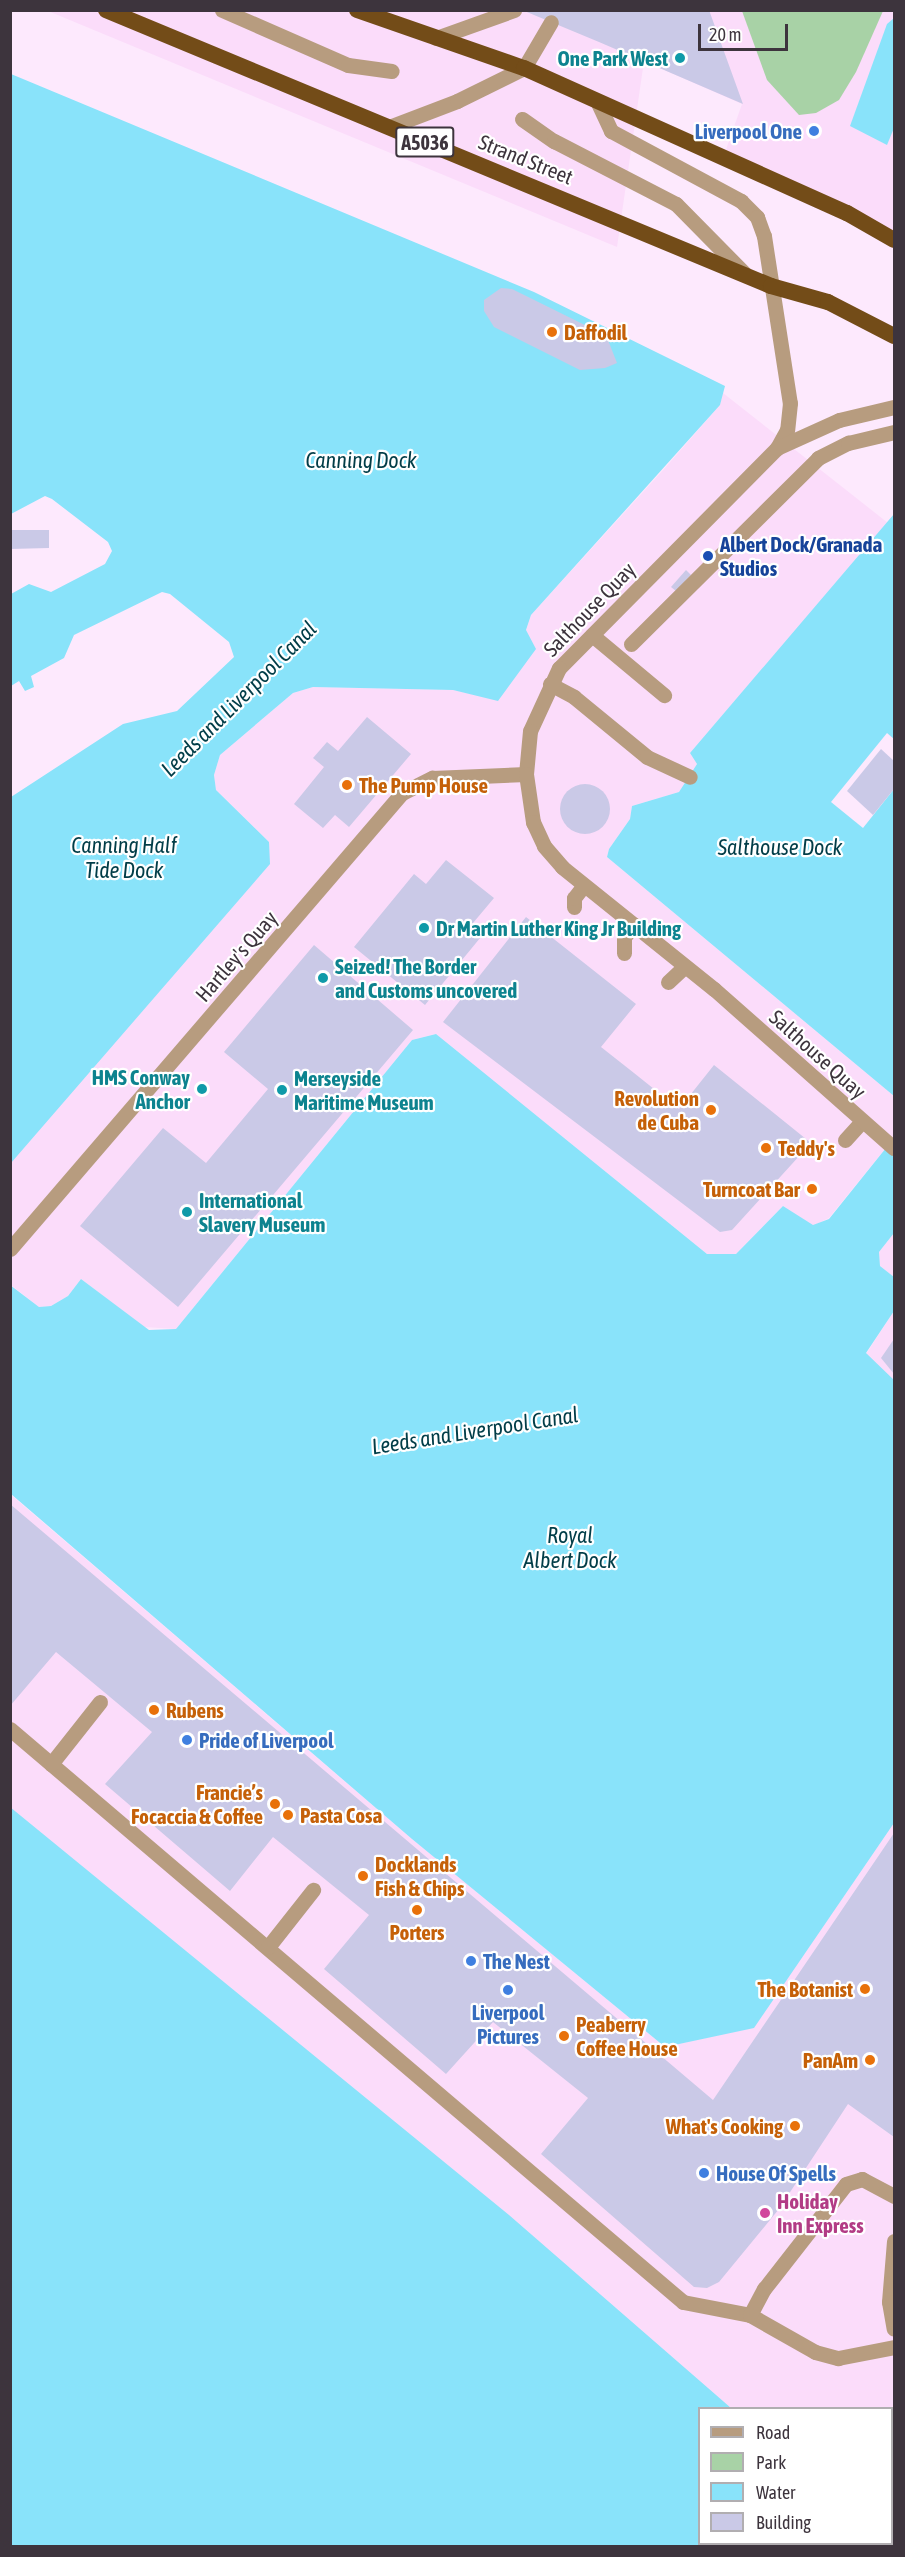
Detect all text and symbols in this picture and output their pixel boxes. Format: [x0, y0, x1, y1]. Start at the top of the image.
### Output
scale bar [701, 12, 791, 50]
text: 20 m [709, 24, 741, 45]
place label: One Park West [558, 45, 668, 71]
marker: One Park West [673, 51, 687, 65]
place label: Liverpool One [695, 118, 802, 144]
marker: Liverpool One [807, 124, 821, 138]
road number: A5036 [395, 125, 455, 159]
street label: Strand Street [475, 129, 577, 189]
place label: Daffodil [564, 319, 627, 345]
marker: Daffodil [545, 325, 559, 339]
water label: Canning Dock [305, 448, 417, 474]
place label: Albert Dock/Granada Studios [720, 531, 882, 581]
marker: Albert Dock/Granada Studios [701, 549, 715, 563]
street label: Salthouse Quay [538, 557, 640, 661]
water label: Leeds and Liverpool Canal [156, 616, 322, 782]
place label: The Pump House [359, 772, 488, 798]
marker: The Pump House [340, 778, 354, 792]
water label: Canning Half Tide Dock [71, 832, 177, 884]
water label: Salthouse Dock [718, 835, 842, 861]
street label: Hartley's Quay [190, 906, 282, 1006]
place label: Dr Martin Luther King Jr Building [436, 915, 681, 941]
marker: Dr Martin Luther King Jr Building [417, 921, 431, 935]
place label: Seized! The Border and Customs uncovered [335, 953, 517, 1003]
marker: Seized! The Border and Customs uncovered [316, 971, 330, 985]
street label: Salthouse Quay [765, 1004, 871, 1104]
place label: HMS Conway Anchor [92, 1064, 190, 1114]
place label: Merseyside Maritime Museum [294, 1065, 434, 1115]
marker: HMS Conway Anchor [195, 1082, 209, 1096]
marker: Merseyside Maritime Museum [275, 1083, 289, 1097]
place label: Revolution de Cuba [614, 1085, 699, 1135]
marker: Revolution de Cuba [704, 1103, 718, 1117]
place label: Teddy's [778, 1135, 835, 1161]
marker: Teddy's [759, 1141, 773, 1155]
place label: Turncoat Bar [703, 1176, 800, 1202]
marker: Turncoat Bar [805, 1182, 819, 1196]
place label: International Slavery Museum [199, 1187, 325, 1237]
marker: International Slavery Museum [180, 1205, 194, 1219]
water label: Leeds and Liverpool Canal [370, 1402, 580, 1460]
water label: Royal Albert Dock [523, 1522, 617, 1574]
place label: Rubens [166, 1697, 224, 1723]
marker: Rubens [147, 1703, 161, 1717]
place label: Pride of Liverpool [199, 1727, 334, 1753]
marker: Pride of Liverpool [180, 1733, 194, 1747]
place label: Francie’s Focaccia & Coffee [131, 1779, 263, 1829]
marker: Francie’s Focaccia & Coffee [268, 1797, 282, 1811]
place label: Pasta Cosa [300, 1802, 382, 1828]
marker: Pasta Cosa [281, 1808, 295, 1822]
place label: Docklands Fish & Chips [375, 1851, 464, 1901]
marker: Docklands Fish & Chips [356, 1869, 370, 1883]
marker: Porters [410, 1903, 424, 1917]
place label: Porters [390, 1919, 444, 1945]
place label: The Nest [483, 1948, 550, 1974]
marker: The Nest [464, 1954, 478, 1968]
place label: The Botanist [757, 1976, 853, 2002]
marker: The Botanist [858, 1982, 872, 1996]
marker: Liverpool Pictures [501, 1983, 515, 1997]
place label: Liverpool Pictures [472, 1999, 544, 2049]
place label: Peaberry Coffee House [576, 2011, 678, 2061]
marker: Peaberry Coffee House [557, 2029, 571, 2043]
place label: PanAm [803, 2047, 858, 2073]
marker: PanAm [863, 2053, 877, 2067]
place label: What's Cooking [666, 2113, 783, 2139]
marker: What's Cooking [788, 2119, 802, 2133]
place label: House Of Spells [716, 2160, 836, 2186]
marker: House Of Spells [697, 2166, 711, 2180]
place label: Holiday Inn Express [777, 2188, 864, 2238]
marker: Holiday Inn Express [758, 2206, 772, 2220]
legend [698, 2407, 893, 2545]
text: Road [756, 2422, 790, 2443]
text: Park [756, 2452, 786, 2473]
text: Water [756, 2482, 795, 2503]
text: Building [756, 2512, 811, 2533]

